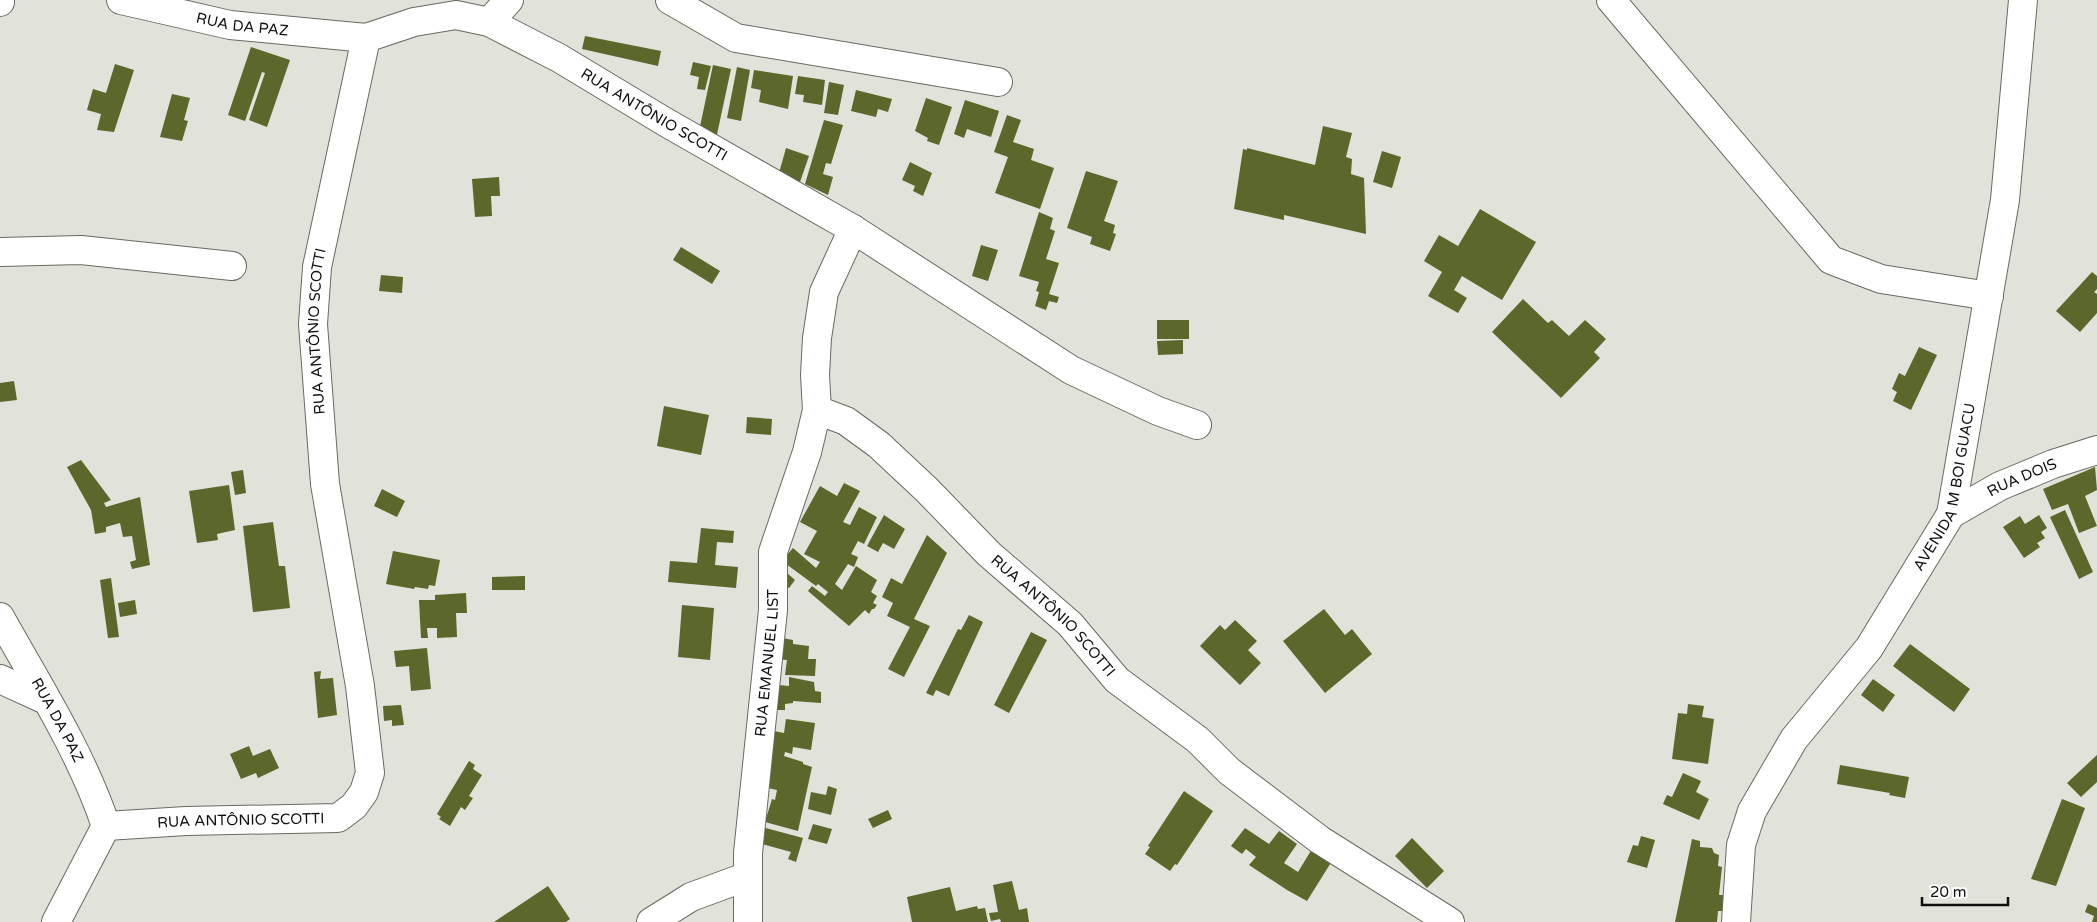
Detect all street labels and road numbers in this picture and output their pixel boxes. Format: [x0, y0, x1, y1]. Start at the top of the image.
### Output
street label: RUA DA PAZ [194, 9, 289, 40]
street label: RUA ANTÔNIO SCOTTI [578, 64, 731, 165]
street label: RUA ANTÔNIO SCOTTI [304, 246, 330, 415]
street label: AVENIDA M BOI GUACU [1909, 402, 1979, 574]
street label: RUA DOIS [1984, 454, 2059, 500]
street label: RUA ANTÔNIO SCOTTI [987, 551, 1119, 680]
street label: RUA EMANUEL LIST [751, 589, 782, 738]
street label: RUA DA PAZ [28, 675, 87, 765]
street label: RUA ANTÔNIO SCOTTI [157, 809, 325, 832]

